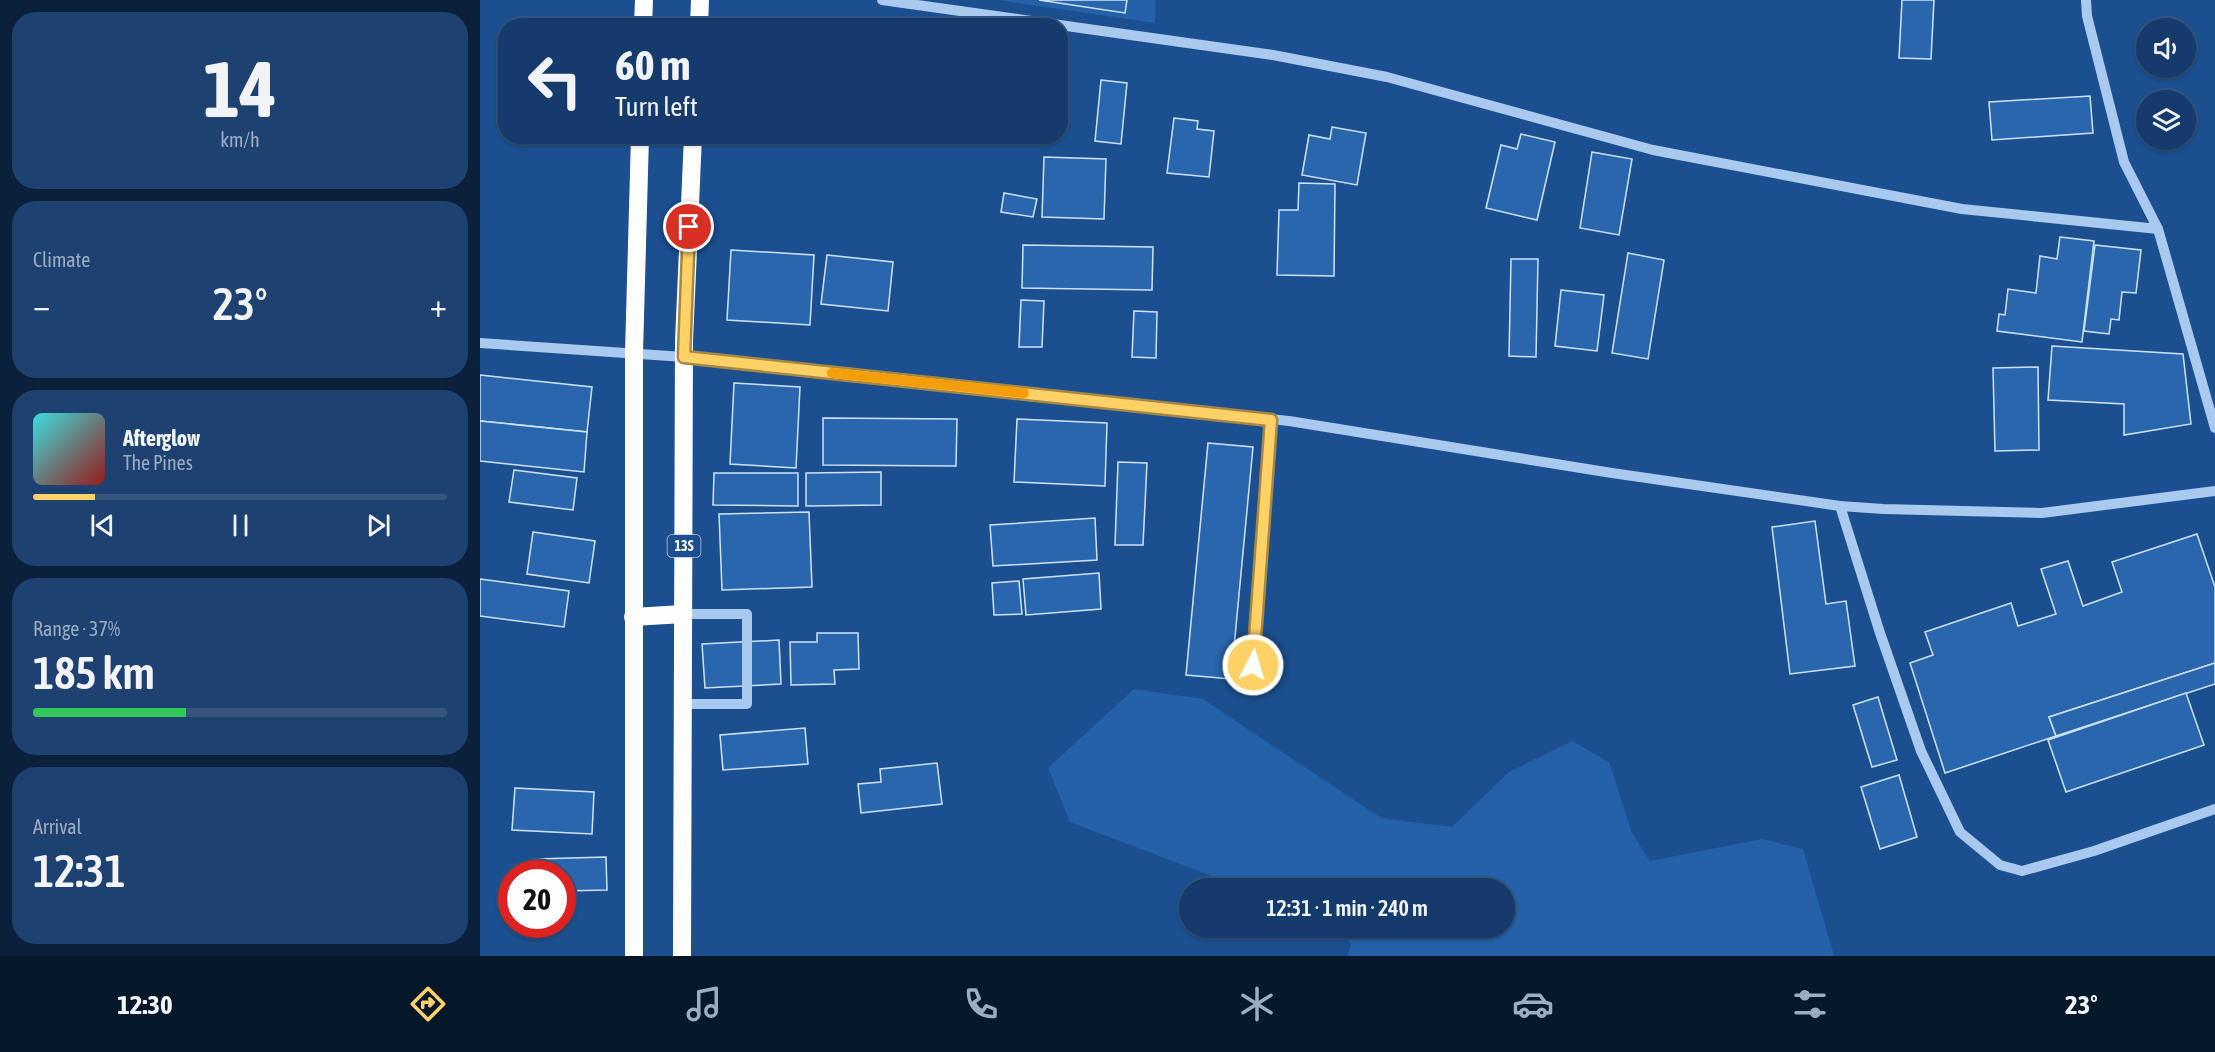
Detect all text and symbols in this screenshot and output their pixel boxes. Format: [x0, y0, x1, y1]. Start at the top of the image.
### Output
map controls [2136, 18, 2196, 150]
button: sound [2136, 18, 2196, 78]
text: 60 m [615, 41, 690, 89]
icon: left [516, 42, 594, 120]
text: 14 [203, 44, 277, 134]
button: layers [2136, 90, 2196, 150]
text: Turn left [615, 91, 698, 122]
text: km/h [220, 128, 260, 151]
pin [663, 201, 714, 252]
icon: arrive [672, 210, 705, 243]
text: Climate [33, 248, 90, 271]
text: 23° [213, 278, 267, 330]
text: − [33, 286, 50, 324]
text: + [430, 286, 447, 324]
text: Afterglow [123, 425, 200, 451]
text: The Pines [123, 451, 193, 474]
icon: previous [86, 509, 119, 542]
icon: pause [224, 509, 257, 542]
icon: next [362, 509, 395, 542]
road number: 13S [668, 535, 700, 557]
text: Range · 37% [33, 617, 120, 640]
position arrow [1221, 633, 1285, 697]
text: 185 km [33, 647, 155, 699]
text: Arrival [33, 815, 82, 838]
text: 12:31 [33, 845, 126, 897]
speed limit sign: 20 [498, 860, 576, 938]
text: 12:31 · 1 min · 240 m [1266, 895, 1428, 921]
icon: directions [407, 983, 449, 1025]
icon: music [683, 983, 725, 1025]
icon: phone [960, 983, 1002, 1025]
icon: climate [1236, 983, 1278, 1025]
icon: car [1512, 983, 1554, 1025]
icon: filters [1789, 983, 1831, 1025]
text: 12:30 [117, 989, 173, 1020]
text: 23° [2065, 989, 2098, 1020]

